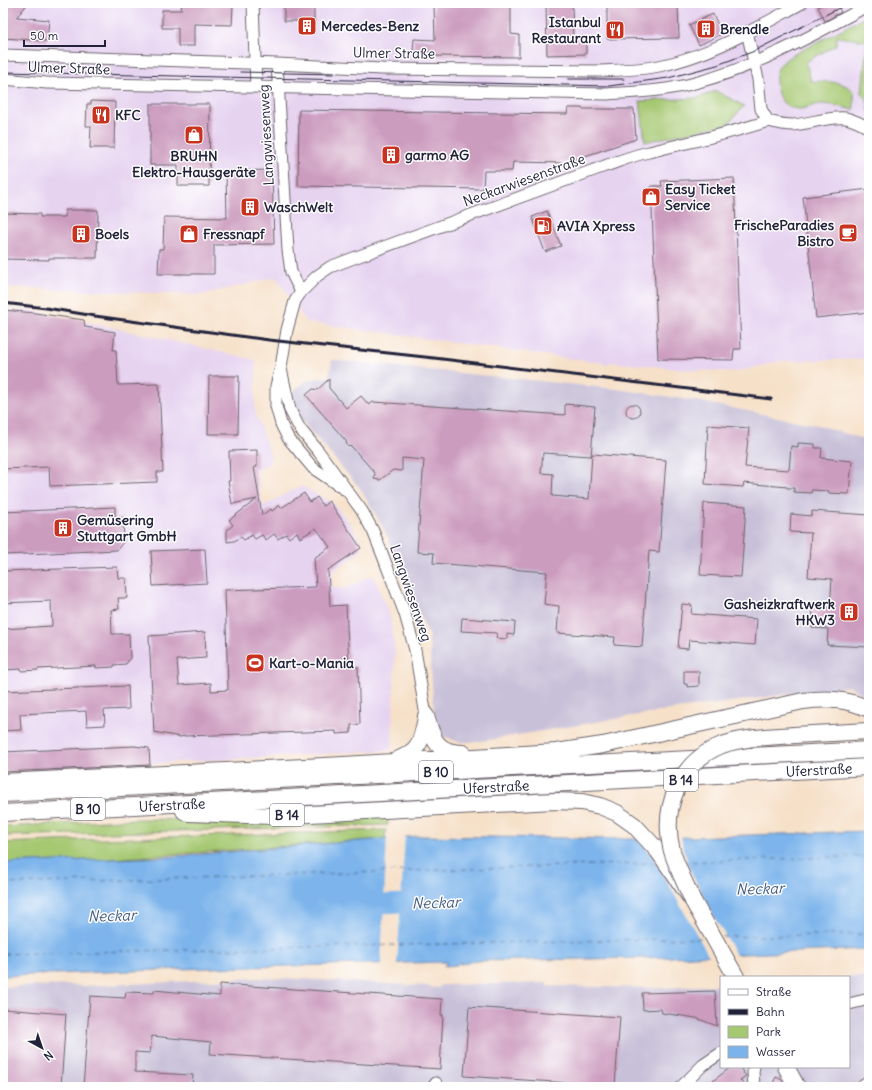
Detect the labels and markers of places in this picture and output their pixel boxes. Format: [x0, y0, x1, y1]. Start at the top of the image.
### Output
place label: Istanbul Restaurant [531, 13, 601, 47]
building icon: Mercedes-Benz [296, 15, 318, 37]
place label: Mercedes-Benz [321, 17, 420, 35]
building icon: Brendle [695, 18, 717, 40]
restaurant icon: Istanbul Restaurant [604, 19, 626, 41]
place label: Brendle [720, 20, 769, 38]
restaurant icon: KFC [90, 104, 112, 126]
place label: KFC [115, 106, 141, 124]
shop icon: BRUHN Elektro-Hausgeräte [183, 124, 205, 146]
building icon: garmo AG [380, 144, 402, 166]
place label: garmo AG [405, 146, 469, 164]
place label: BRUHN Elektro-Hausgeräte [132, 147, 256, 181]
place label: Easy Ticket Service [665, 180, 736, 214]
shop icon: Easy Ticket Service [640, 186, 662, 208]
building icon: WaschWelt [239, 196, 261, 218]
place label: WaschWelt [264, 198, 333, 216]
fuel station icon: AVIA Xpress [532, 215, 554, 237]
place label: FrischeParadies Bistro [734, 216, 835, 250]
place label: AVIA Xpress [557, 217, 636, 235]
cafe icon: FrischeParadies Bistro [837, 222, 859, 244]
building icon: Boels [70, 223, 92, 245]
shop icon: Fressnapf [178, 223, 200, 245]
place label: Boels [95, 225, 130, 243]
place label: Fressnapf [203, 225, 266, 243]
place label: Gemüsering Stuttgart GmbH [77, 511, 177, 545]
building icon: Gemüsering Stuttgart GmbH [52, 517, 74, 539]
place label: Gasheizkraftwerk HKW3 [724, 595, 835, 629]
building icon: Gasheizkraftwerk HKW3 [838, 601, 860, 623]
sports icon: Kart-o-Mania [244, 652, 266, 674]
place label: Kart-o-Mania [269, 654, 354, 672]

